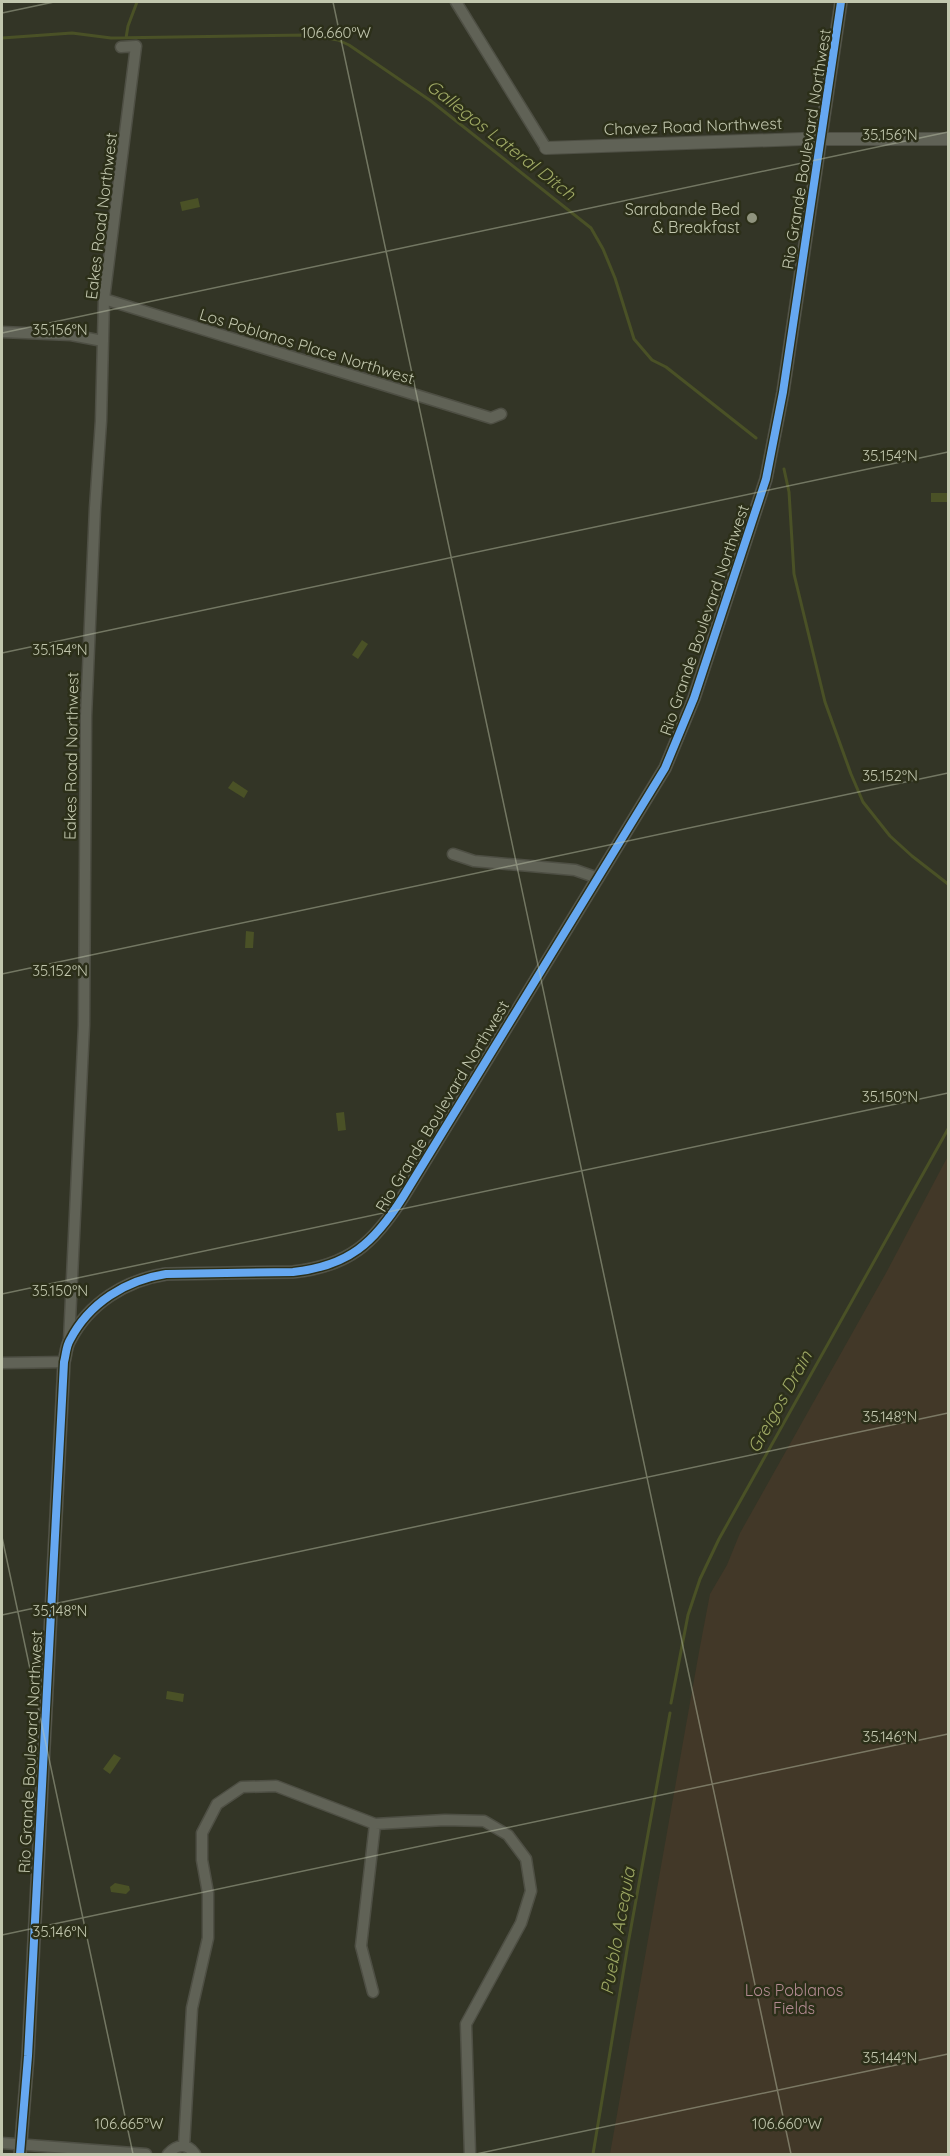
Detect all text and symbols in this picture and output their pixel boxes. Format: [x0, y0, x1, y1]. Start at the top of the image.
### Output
text: 106.660°W [301, 23, 371, 42]
street label: Rio Grande Boulevard Northwest [777, 27, 835, 271]
water label: Gallegos Lateral Ditch [422, 74, 581, 205]
street label: Chavez Road Northwest [603, 113, 783, 139]
text: 35.156°N [862, 125, 918, 144]
street label: Eakes Road Northwest [81, 131, 121, 301]
place label: Sarabande Bed & Breakfast [625, 199, 740, 237]
marker: Sarabande Bed & Breakfast [745, 211, 759, 225]
street label: Los Poblanos Place Northwest [197, 304, 417, 388]
text: 35.156°N [32, 320, 88, 339]
text: 35.154°N [862, 446, 918, 465]
street label: Rio Grande Boulevard Northwest [655, 502, 753, 738]
text: 35.154°N [32, 640, 88, 659]
street label: Eakes Road Northwest [60, 672, 82, 840]
text: 35.152°N [862, 766, 918, 785]
text: 35.152°N [32, 961, 88, 980]
street label: Rio Grande Boulevard Northwest [371, 997, 513, 1215]
text: 35.150°N [862, 1087, 918, 1106]
text: 35.150°N [32, 1281, 88, 1300]
water label: Greigos Drain [742, 1346, 817, 1457]
text: 35.148°N [863, 1407, 917, 1426]
text: 35.148°N [33, 1601, 87, 1620]
street label: Rio Grande Boulevard Northwest [14, 1630, 46, 1874]
text: 35.146°N [863, 1727, 917, 1746]
water label: Pueblo Acequia [595, 1864, 640, 1996]
text: 35.146°N [33, 1922, 87, 1941]
park label: Los Poblanos Fields [745, 1980, 843, 2018]
text: 35.144°N [863, 2048, 917, 2067]
text: 106.665°W [94, 2114, 164, 2133]
text: 106.660°W [752, 2114, 822, 2133]

